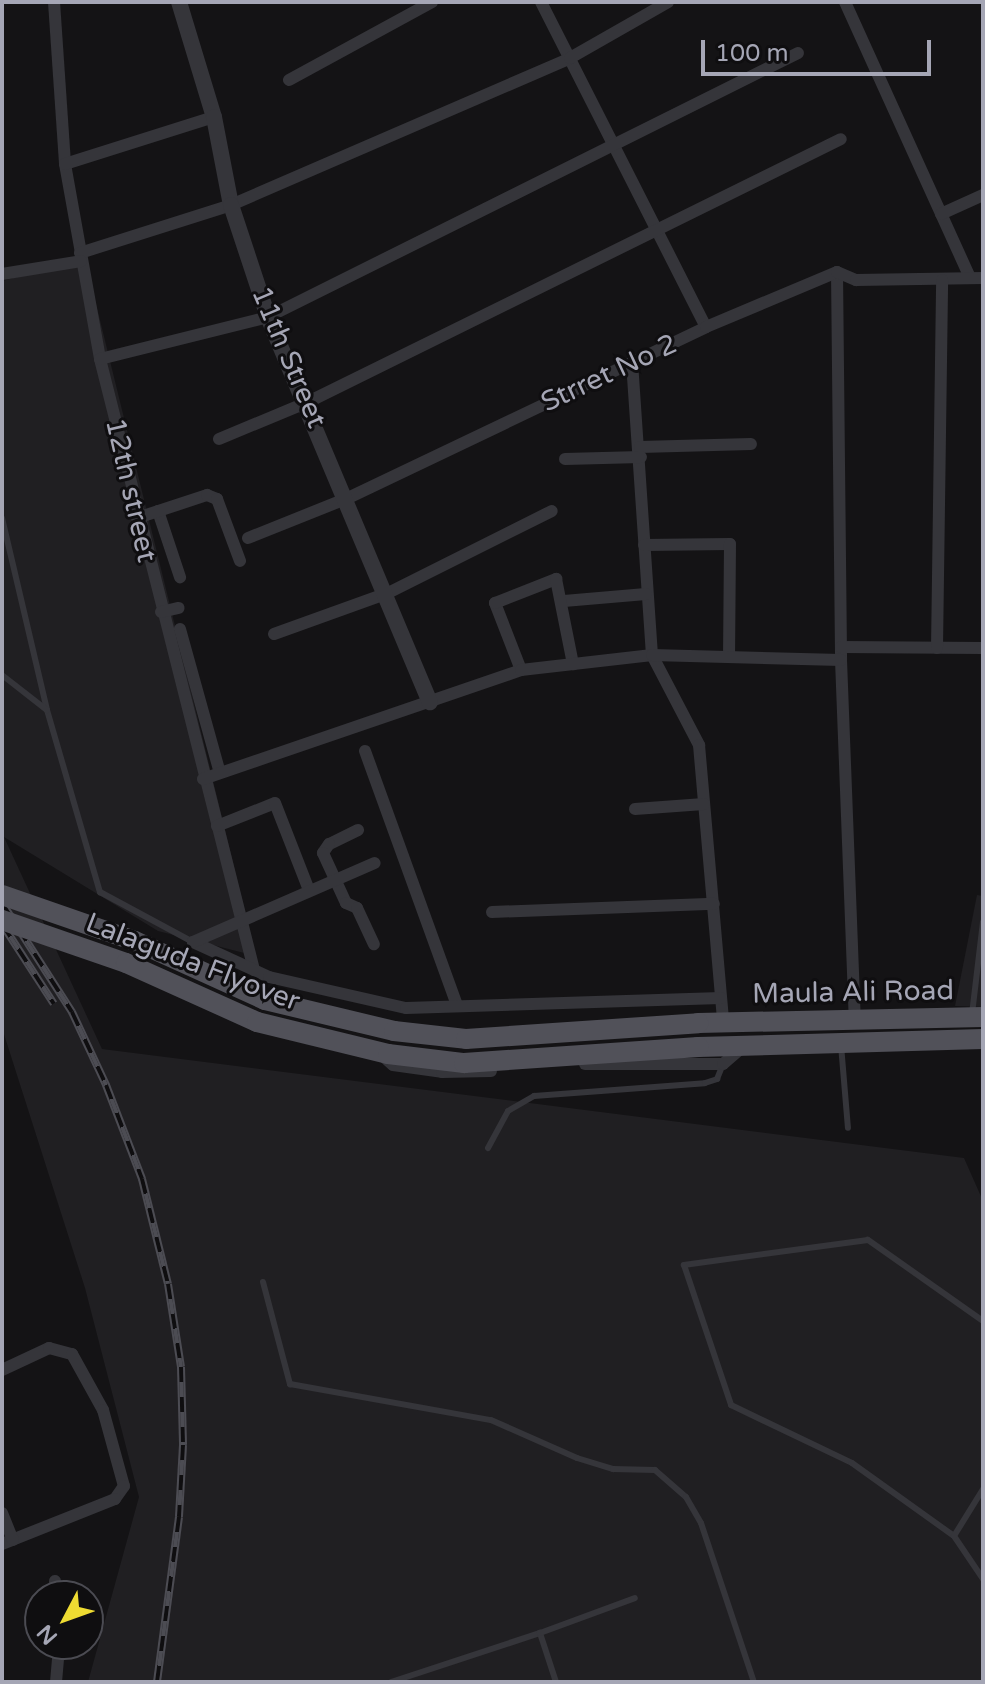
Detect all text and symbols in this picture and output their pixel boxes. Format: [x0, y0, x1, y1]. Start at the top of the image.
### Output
scale bar [705, 24, 935, 74]
text: 100 m [715, 39, 789, 68]
street label: 11th Street [244, 281, 334, 433]
street label: Strret No 2 [536, 327, 682, 419]
street label: 12th street [98, 415, 164, 565]
street label: Lalaguda Flyover [81, 906, 305, 1018]
street label: Maula Ali Road [752, 973, 954, 1011]
north arrow [24, 1580, 104, 1660]
text: N [32, 1619, 63, 1650]

